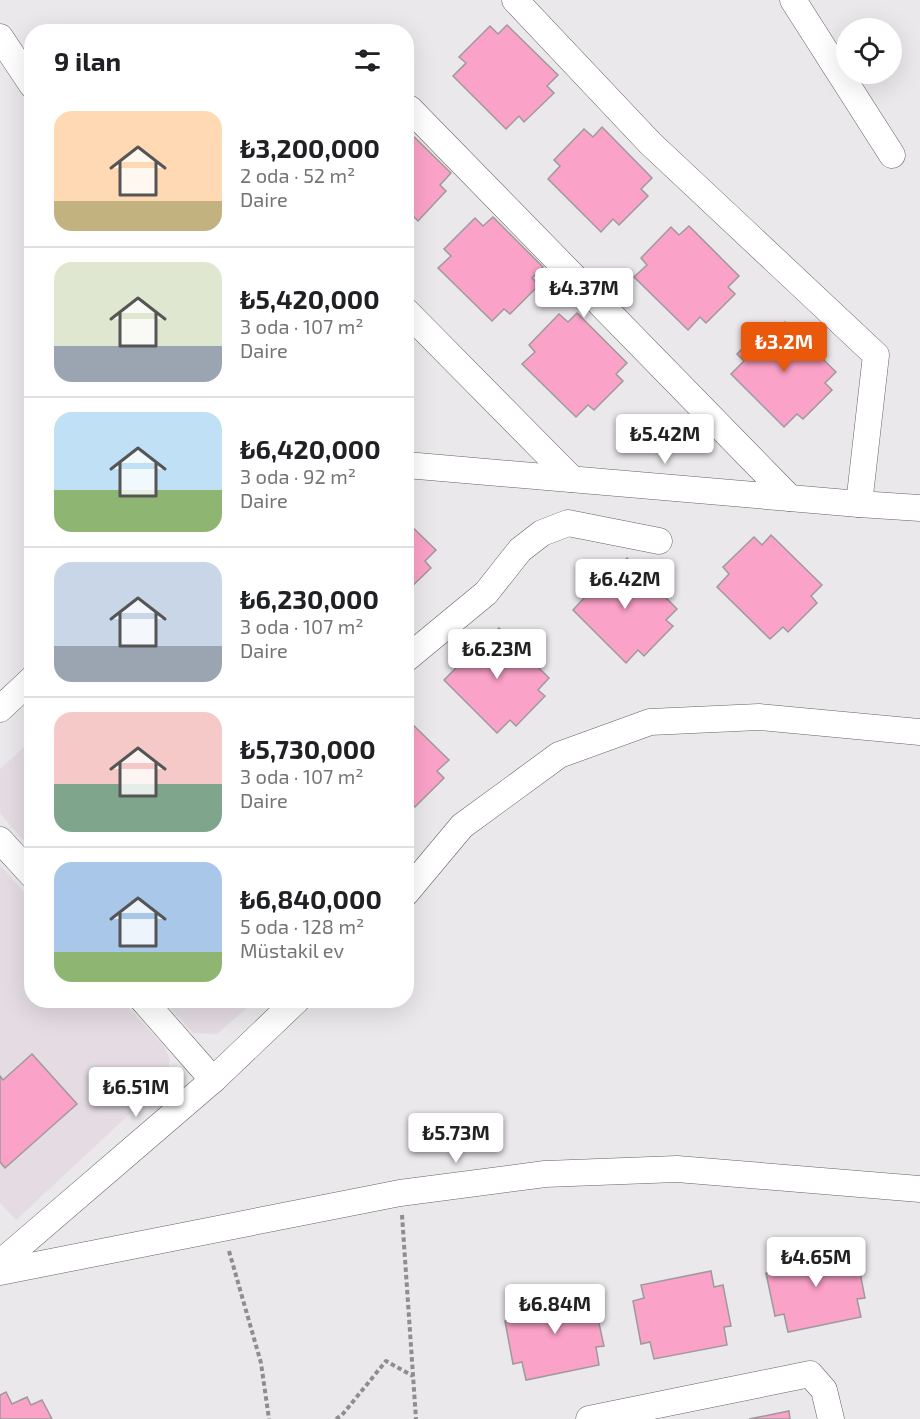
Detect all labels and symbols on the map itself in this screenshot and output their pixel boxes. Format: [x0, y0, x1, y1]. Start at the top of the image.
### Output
pin: ₺4.37M [535, 268, 633, 319]
pin: ₺3.2M [742, 322, 826, 373]
pin: ₺5.42M [616, 414, 714, 465]
pin: ₺6.42M [576, 559, 674, 610]
pin: ₺6.23M [448, 629, 546, 680]
pin: ₺6.51M [87, 1067, 185, 1118]
pin: ₺5.73M [407, 1113, 505, 1164]
pin: ₺4.65M [767, 1237, 865, 1288]
pin: ₺6.84M [506, 1284, 604, 1335]

